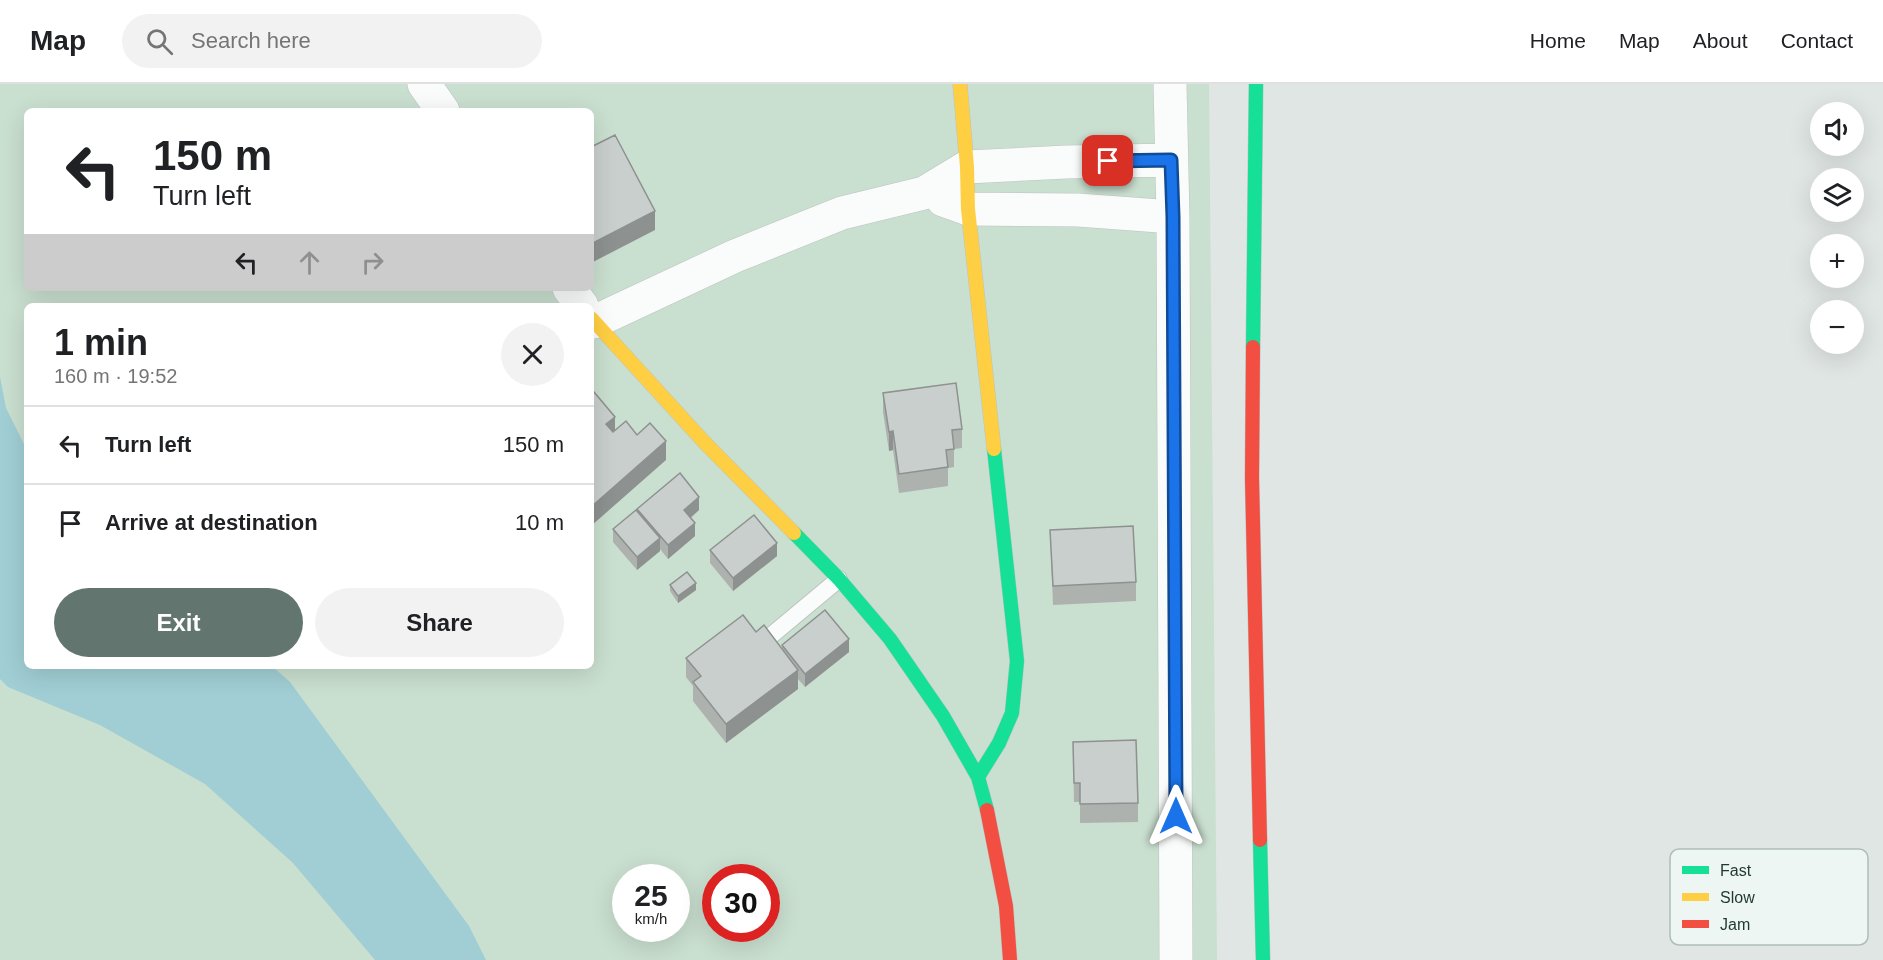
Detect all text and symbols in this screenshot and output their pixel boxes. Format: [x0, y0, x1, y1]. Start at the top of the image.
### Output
search box [122, 14, 542, 68]
text: Map [30, 25, 86, 56]
icon: search [143, 25, 176, 58]
text: Search here [191, 28, 311, 53]
text: Home [1530, 29, 1586, 52]
text: Map [1619, 29, 1660, 52]
text: About [1693, 29, 1748, 52]
text: Contact [1781, 29, 1853, 52]
map controls [1810, 102, 1864, 354]
button: sound [1810, 102, 1864, 156]
icon: left [54, 132, 132, 210]
text: 150 m [153, 132, 272, 179]
pin [1082, 135, 1133, 186]
icon: arrive [1091, 144, 1124, 177]
button: layers [1810, 168, 1864, 222]
text: Turn left [153, 181, 251, 211]
button: + [1810, 234, 1864, 288]
icon: left [230, 246, 263, 279]
icon: ahead [293, 246, 326, 279]
icon: right [356, 246, 389, 279]
button: − [1810, 300, 1864, 354]
text: 1 min [54, 322, 148, 363]
button: close [501, 323, 564, 386]
text: 160 m · 19:52 [54, 365, 177, 387]
icon: left [54, 429, 87, 462]
text: Turn left [105, 432, 191, 457]
text: 150 m [503, 432, 564, 457]
icon: arrive [54, 507, 87, 540]
text: Arrive at destination [105, 510, 318, 535]
text: 10 m [515, 510, 564, 535]
button: Exit [54, 588, 303, 657]
button: Share [315, 588, 564, 657]
position arrow [1144, 784, 1208, 848]
legend [1670, 849, 1868, 945]
text: Fast [1720, 862, 1752, 879]
speed limit sign: 30 [702, 864, 780, 942]
text: 25 [634, 879, 668, 912]
text: Slow [1720, 889, 1755, 906]
text: km/h [635, 910, 667, 927]
text: Jam [1720, 916, 1750, 933]

